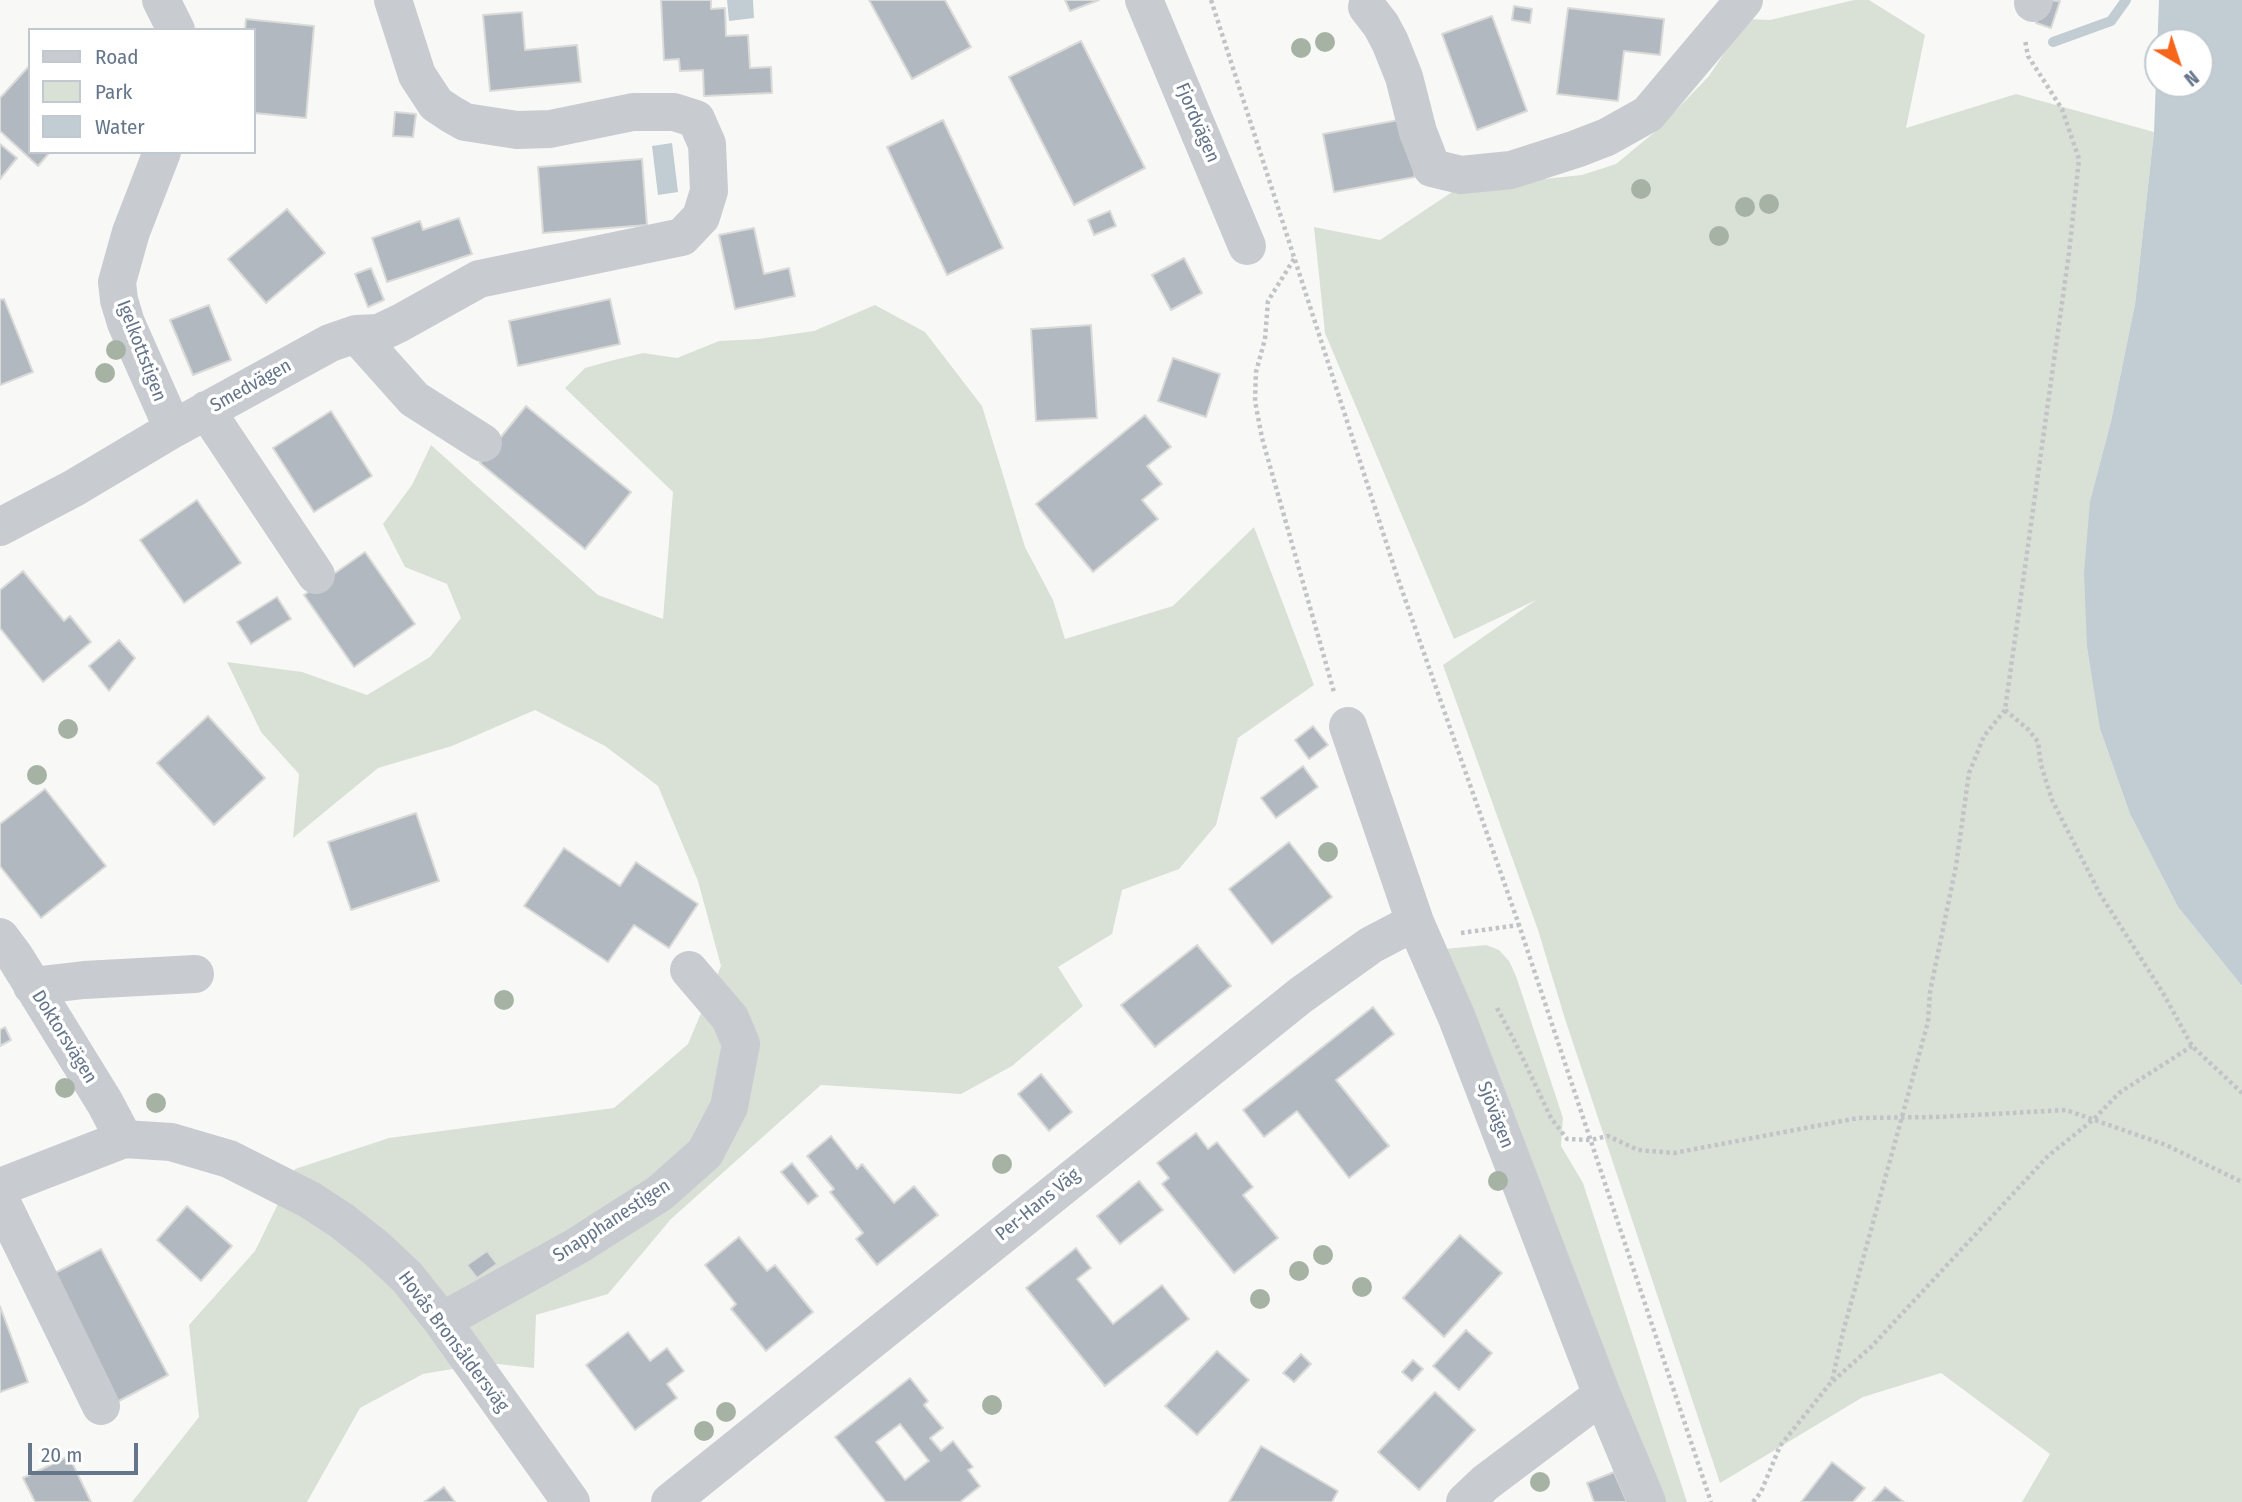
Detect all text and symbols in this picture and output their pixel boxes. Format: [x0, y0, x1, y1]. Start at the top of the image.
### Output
legend [28, 28, 256, 154]
north arrow [2144, 28, 2214, 98]
text: Road [95, 44, 139, 70]
text: N [2180, 66, 2203, 91]
text: Park [95, 79, 132, 105]
street label: Fjordvägen [1170, 80, 1224, 166]
text: Water [95, 114, 145, 140]
street label: Igelkottstigen [111, 297, 171, 405]
street label: Smedvägen [207, 354, 295, 418]
street label: Doktorsvägen [26, 986, 102, 1088]
street label: Sjövägen [1472, 1078, 1518, 1152]
street label: Per-Hans Väg [991, 1164, 1085, 1246]
street label: Snapphanestigen [549, 1175, 675, 1267]
street label: Hovås Bronsåldersväg [393, 1267, 513, 1417]
scale bar [32, 1428, 142, 1472]
text: 20 m [41, 1442, 82, 1468]

